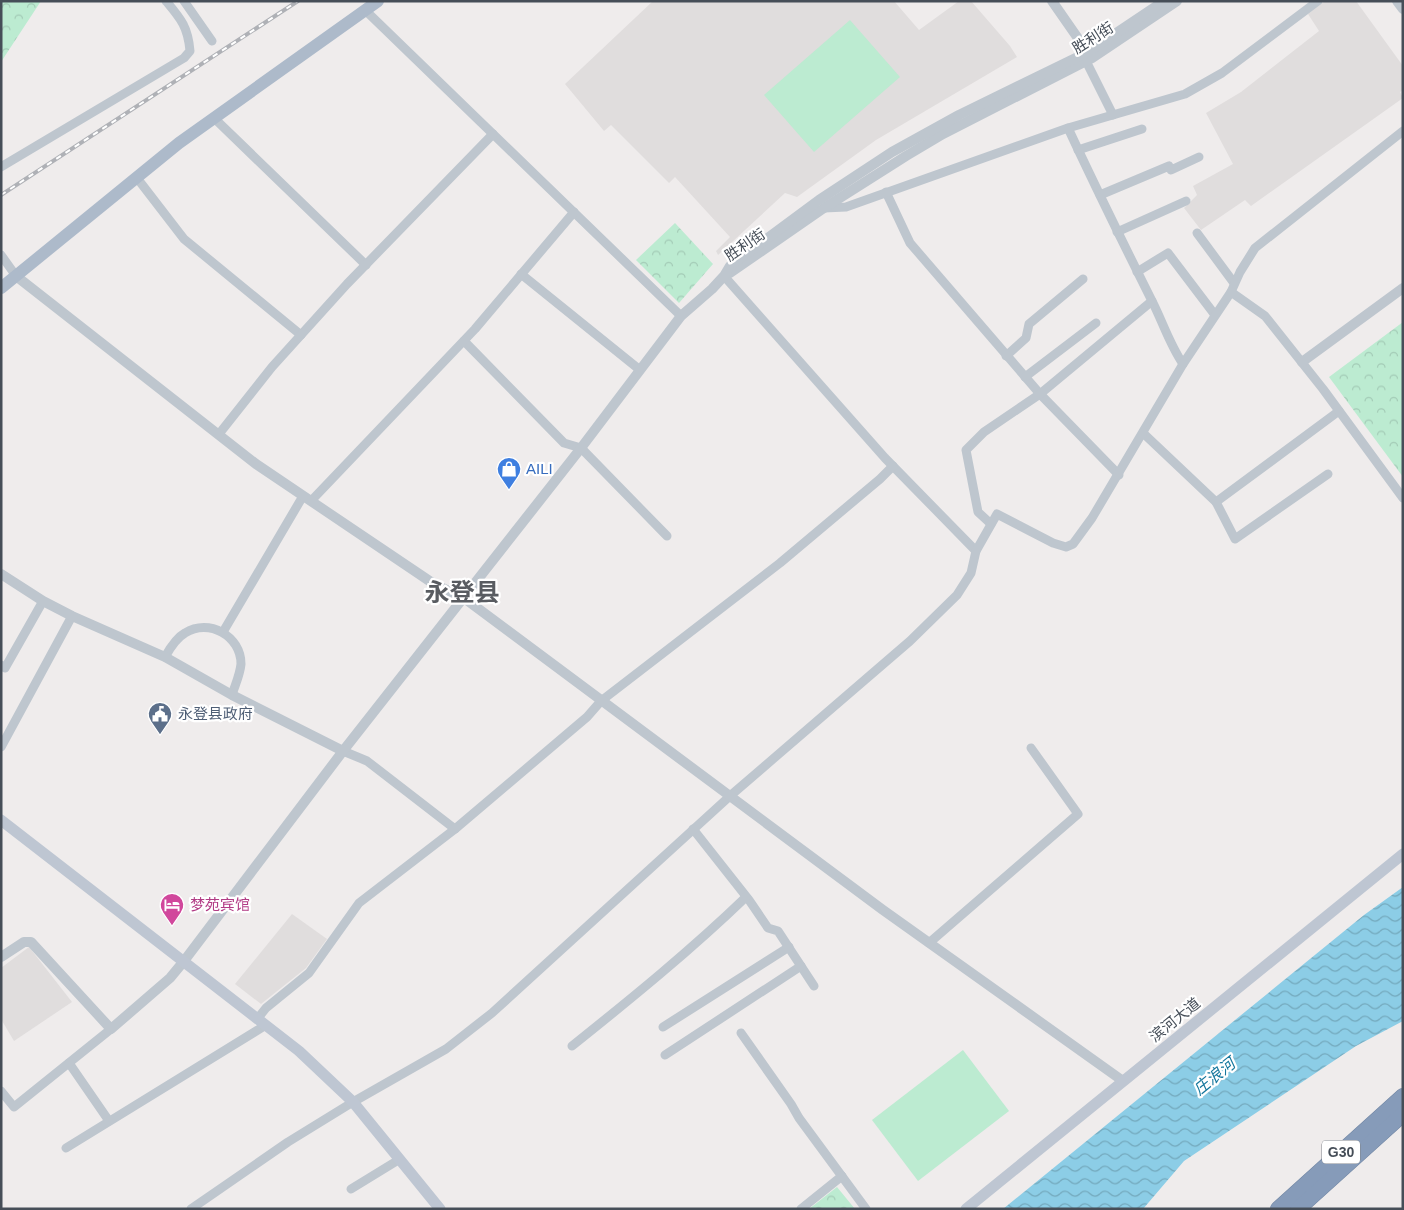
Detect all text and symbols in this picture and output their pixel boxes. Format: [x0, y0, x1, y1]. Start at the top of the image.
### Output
street label: 胜利街 [1069, 18, 1116, 57]
street label: 胜利街 [721, 225, 768, 264]
shop icon: AILI [496, 456, 522, 490]
place label: AILI [526, 460, 553, 477]
district label: 永登县 [424, 578, 500, 606]
public building icon: 永登县政府 [147, 701, 173, 735]
place label: 永登县政府 [178, 705, 253, 722]
hotel icon: 梦苑宾馆 [159, 892, 185, 926]
place label: 梦苑宾馆 [190, 896, 250, 913]
street label: 滨河大道 [1146, 994, 1203, 1045]
water label: 庄浪河 [1190, 1053, 1241, 1098]
road number: G30 [1322, 1140, 1360, 1164]

